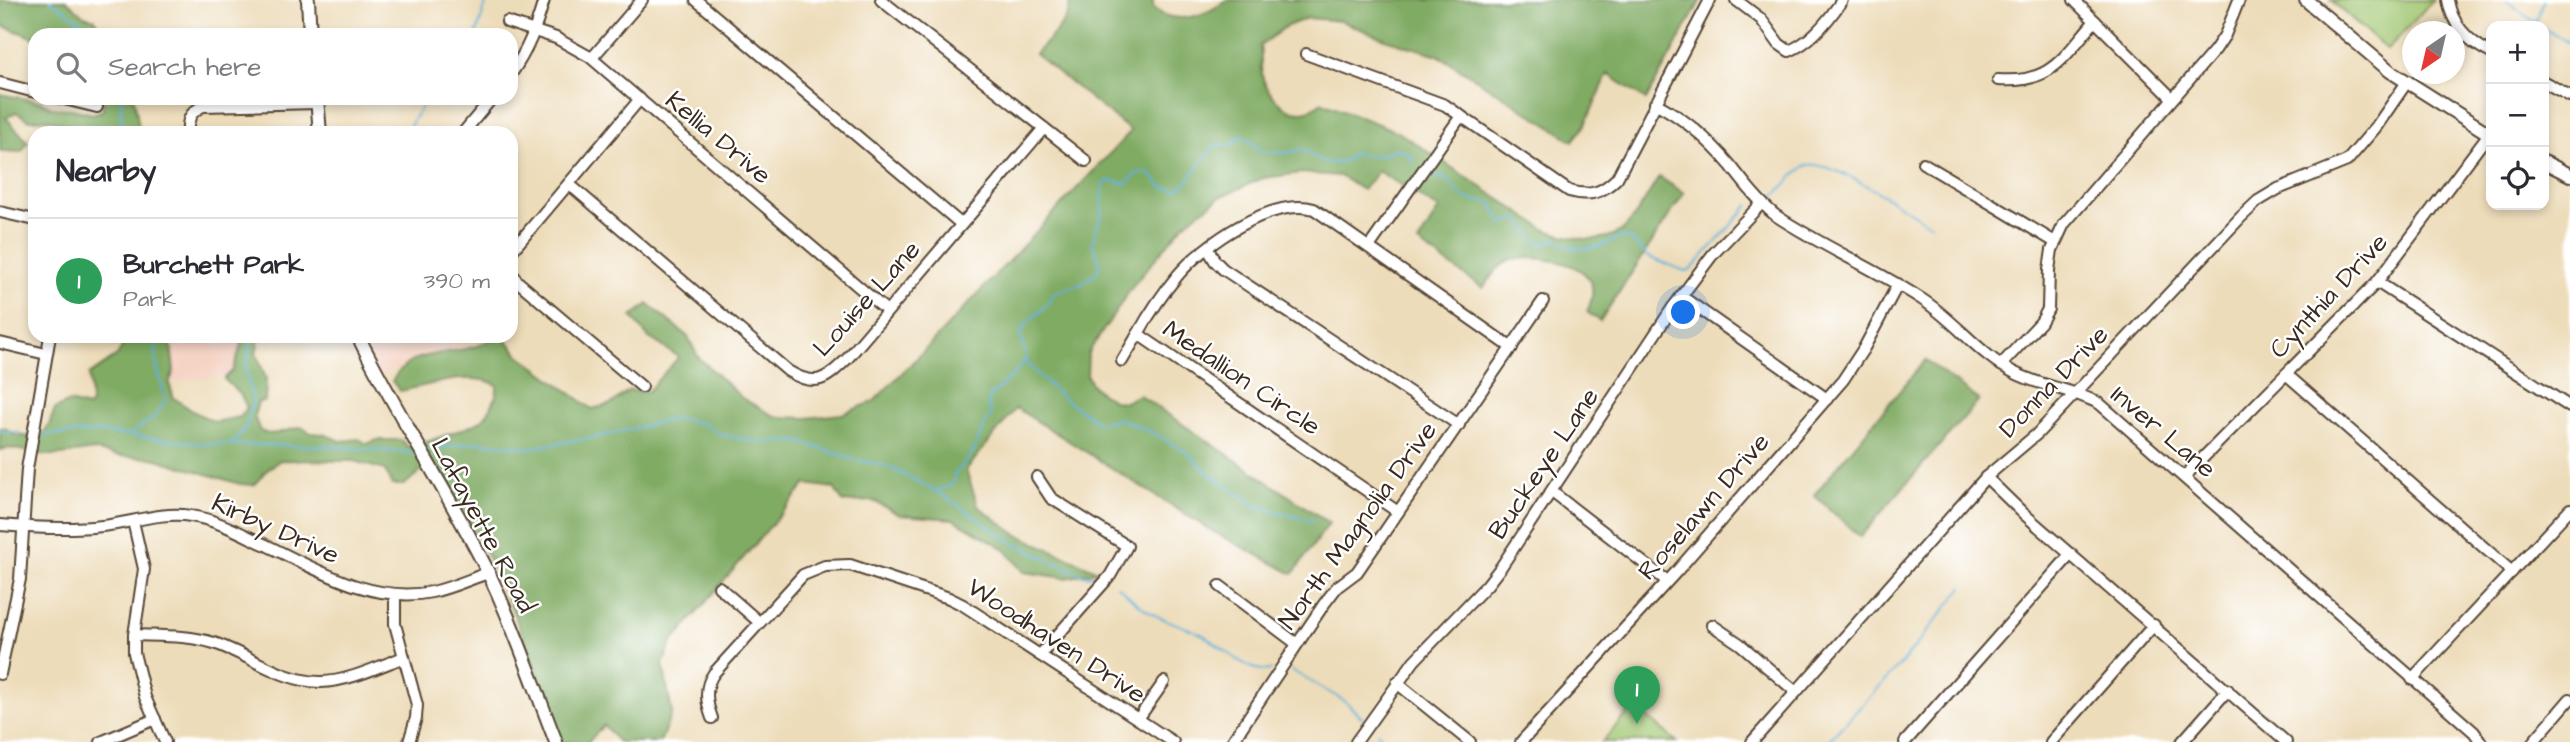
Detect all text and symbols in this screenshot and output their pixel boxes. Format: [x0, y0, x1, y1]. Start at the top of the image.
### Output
north arrow [2402, 21, 2465, 84]
map controls [2486, 21, 2549, 210]
button: + [2486, 21, 2549, 84]
search box [28, 28, 518, 105]
icon: search [52, 48, 90, 86]
text: Search here [108, 49, 261, 85]
street label: Kellia Drive [658, 83, 779, 193]
button: − [2486, 84, 2549, 147]
button: locate [2486, 147, 2549, 210]
text: Nearby [56, 151, 156, 193]
street label: Cynthia Drive [2261, 225, 2398, 368]
street label: Louise Lane [805, 233, 929, 365]
text: Burchett Park [123, 247, 304, 283]
text: 1 [78, 265, 80, 297]
text: 390 m [424, 265, 490, 297]
text: Park [123, 283, 176, 315]
your location [1666, 295, 1700, 329]
street label: Medallion Circle [1155, 312, 1328, 444]
street label: Donna Drive [1991, 317, 2117, 446]
street label: Inver Lane [2103, 377, 2224, 487]
street label: Buckeye Lane [1480, 381, 1609, 547]
street label: North Magnolia Drive [1270, 414, 1447, 638]
street label: Roselawn Drive [1630, 425, 1778, 588]
street label: Lafayette Road [420, 432, 544, 620]
street label: Kirby Drive [205, 485, 345, 575]
street label: Woodhaven Drive [960, 569, 1153, 712]
pin: 1 [1614, 666, 1660, 724]

